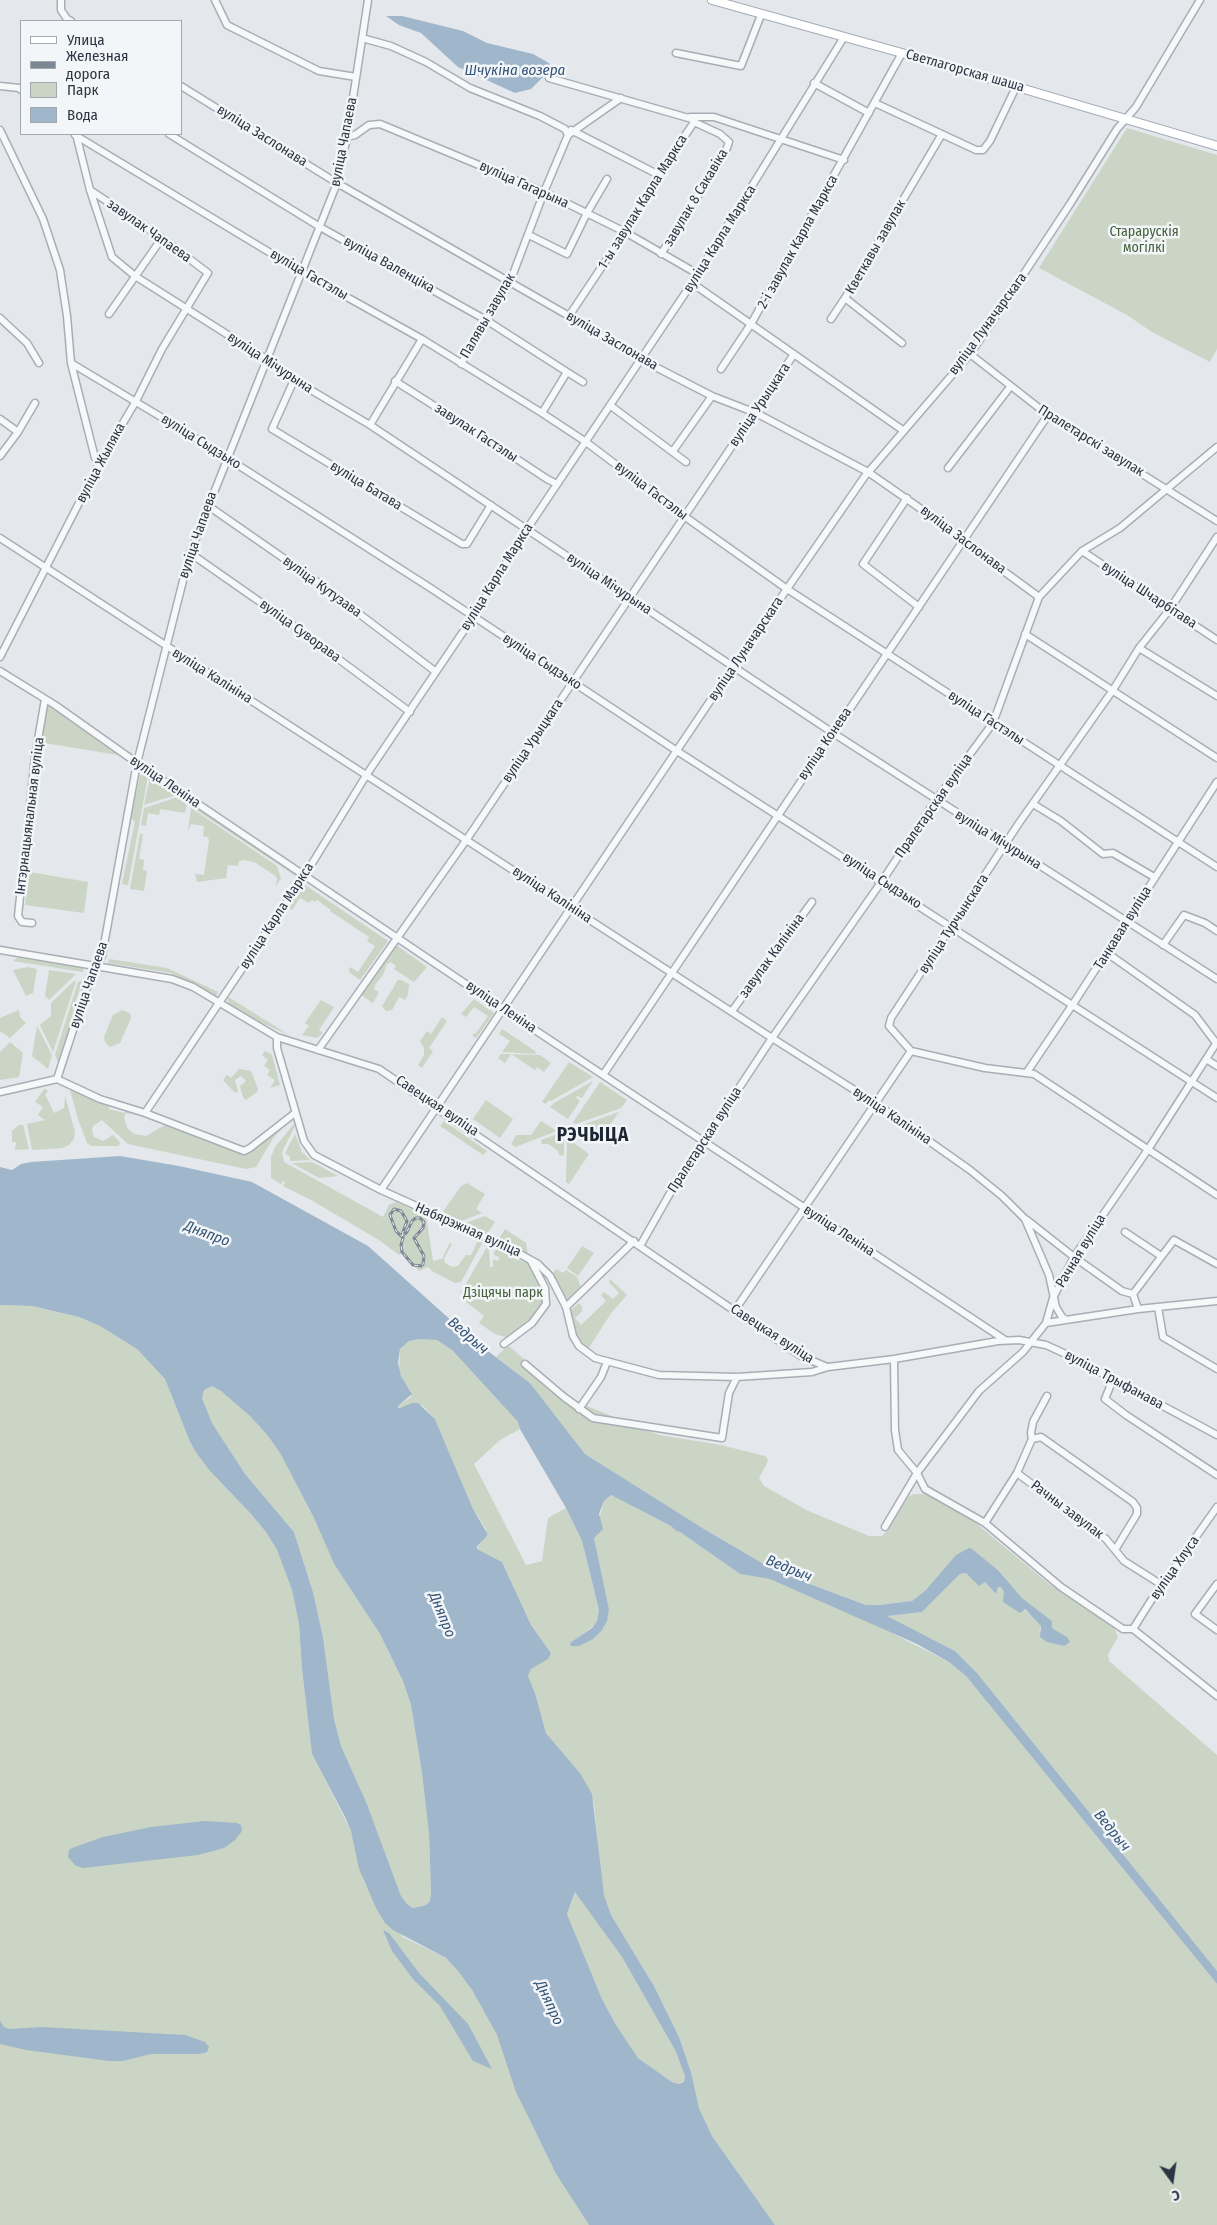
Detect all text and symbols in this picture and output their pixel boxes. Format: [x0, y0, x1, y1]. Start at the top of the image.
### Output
legend [20, 20, 182, 135]
text: Улица [67, 31, 105, 49]
street label: Светлагорская шаша [904, 46, 1026, 96]
text: Железная дорога [66, 47, 128, 83]
water label: Шчукіна возера [465, 62, 565, 80]
text: Парк [67, 81, 98, 99]
street label: вуліца Чапаева [327, 96, 361, 188]
street label: вуліца Заслонава [214, 101, 310, 171]
text: Вода [67, 106, 98, 124]
street label: 1-ы завулак Карла Маркса [595, 132, 691, 272]
street label: завулак 8 Сакавіка [660, 146, 732, 250]
street label: вуліца Гагарына [477, 158, 571, 212]
street label: 2-і завулак Карла Маркса [754, 172, 842, 312]
street label: вуліца Карла Маркса [680, 182, 760, 296]
street label: завулак Чапаева [104, 196, 194, 266]
street label: Кветкавы завулак [842, 197, 910, 297]
park label: Старарускія могілкі [1109, 224, 1179, 256]
street label: вуліца Валенціка [341, 233, 437, 297]
street label: вуліца Гастэлы [267, 246, 351, 304]
street label: Палявы завулак [457, 270, 519, 362]
street label: вуліца Луначарскага [945, 270, 1031, 378]
street label: вуліца Заслонава [563, 308, 661, 374]
street label: вуліца Мічурына [224, 329, 316, 397]
street label: вуліца Урыцкага [726, 360, 794, 450]
street label: завулак Гастэлы [431, 400, 521, 466]
street label: Пралетарскі завулак [1035, 402, 1147, 480]
street label: вуліца Сыдзько [158, 411, 244, 473]
street label: вуліца Жыляка [73, 420, 129, 506]
street label: вуліца Батава [327, 458, 405, 514]
street label: вуліца Гастэлы [611, 458, 691, 524]
street label: вуліца Чапаева [175, 489, 221, 581]
street label: вуліца Заслонава [917, 502, 1009, 578]
street label: вуліца Карла Маркса [457, 520, 537, 634]
street label: вуліца Мічурына [563, 549, 655, 619]
street label: вуліца Кутузава [279, 553, 365, 621]
street label: вуліца Шчарбітава [1098, 558, 1200, 632]
street label: вуліца Луначарскага [705, 594, 787, 704]
street label: вуліца Суворава [256, 596, 344, 666]
street label: вуліца Сыдзько [499, 630, 585, 694]
street label: вуліца Калініна [169, 645, 255, 707]
street label: вуліца Гастэлы [945, 687, 1027, 749]
street label: вуліца Урыцкага [499, 696, 567, 786]
street label: вуліца Конева [795, 704, 855, 784]
street label: Інтэрнацыянальная вуліца [12, 736, 48, 896]
street label: Пралетарская вуліца [892, 751, 976, 861]
street label: вуліца Леніна [126, 752, 204, 812]
street label: вуліца Мічурына [952, 807, 1044, 873]
street label: вуліца Сыдзько [839, 849, 925, 913]
street label: вуліца Карла Маркса [236, 860, 318, 972]
street label: вуліца Калініна [509, 863, 595, 927]
street label: вуліца Турчынскага [916, 871, 992, 977]
street label: Танкавая вуліца [1091, 883, 1155, 973]
street label: завулак Калініна [736, 911, 808, 1001]
street label: вуліца Чапаева [66, 939, 112, 1031]
street label: вуліца Леніна [462, 977, 540, 1037]
street label: Савецкая вуліца [392, 1072, 482, 1140]
street label: вуліца Калініна [849, 1083, 935, 1149]
street label: Пралетарская вуліца [664, 1084, 746, 1196]
district label: РЭЧЫЦА [556, 1125, 630, 1147]
street label: Набярэжная вуліца [413, 1199, 523, 1261]
street label: вуліца Леніна [800, 1202, 878, 1260]
street label: Рачная вуліца [1052, 1211, 1110, 1291]
water label: Дняпро [182, 1217, 232, 1251]
park label: Дзіцячы парк [463, 1285, 543, 1301]
street label: Савецкая вуліца [727, 1301, 817, 1367]
water label: Ведрыч [444, 1313, 492, 1359]
street label: вуліца Трыфанава [1062, 1347, 1166, 1413]
street label: Рачны завулак [1027, 1477, 1107, 1543]
street label: вуліца Хлуса [1147, 1533, 1203, 1603]
water label: Ведрыч [763, 1552, 815, 1586]
water label: Дняпро [425, 1590, 459, 1640]
water label: Ведрыч [1090, 1807, 1134, 1855]
water label: Дняпро [531, 1978, 567, 2028]
north arrow [1147, 2155, 1197, 2205]
text: С [1170, 2186, 1181, 2204]

